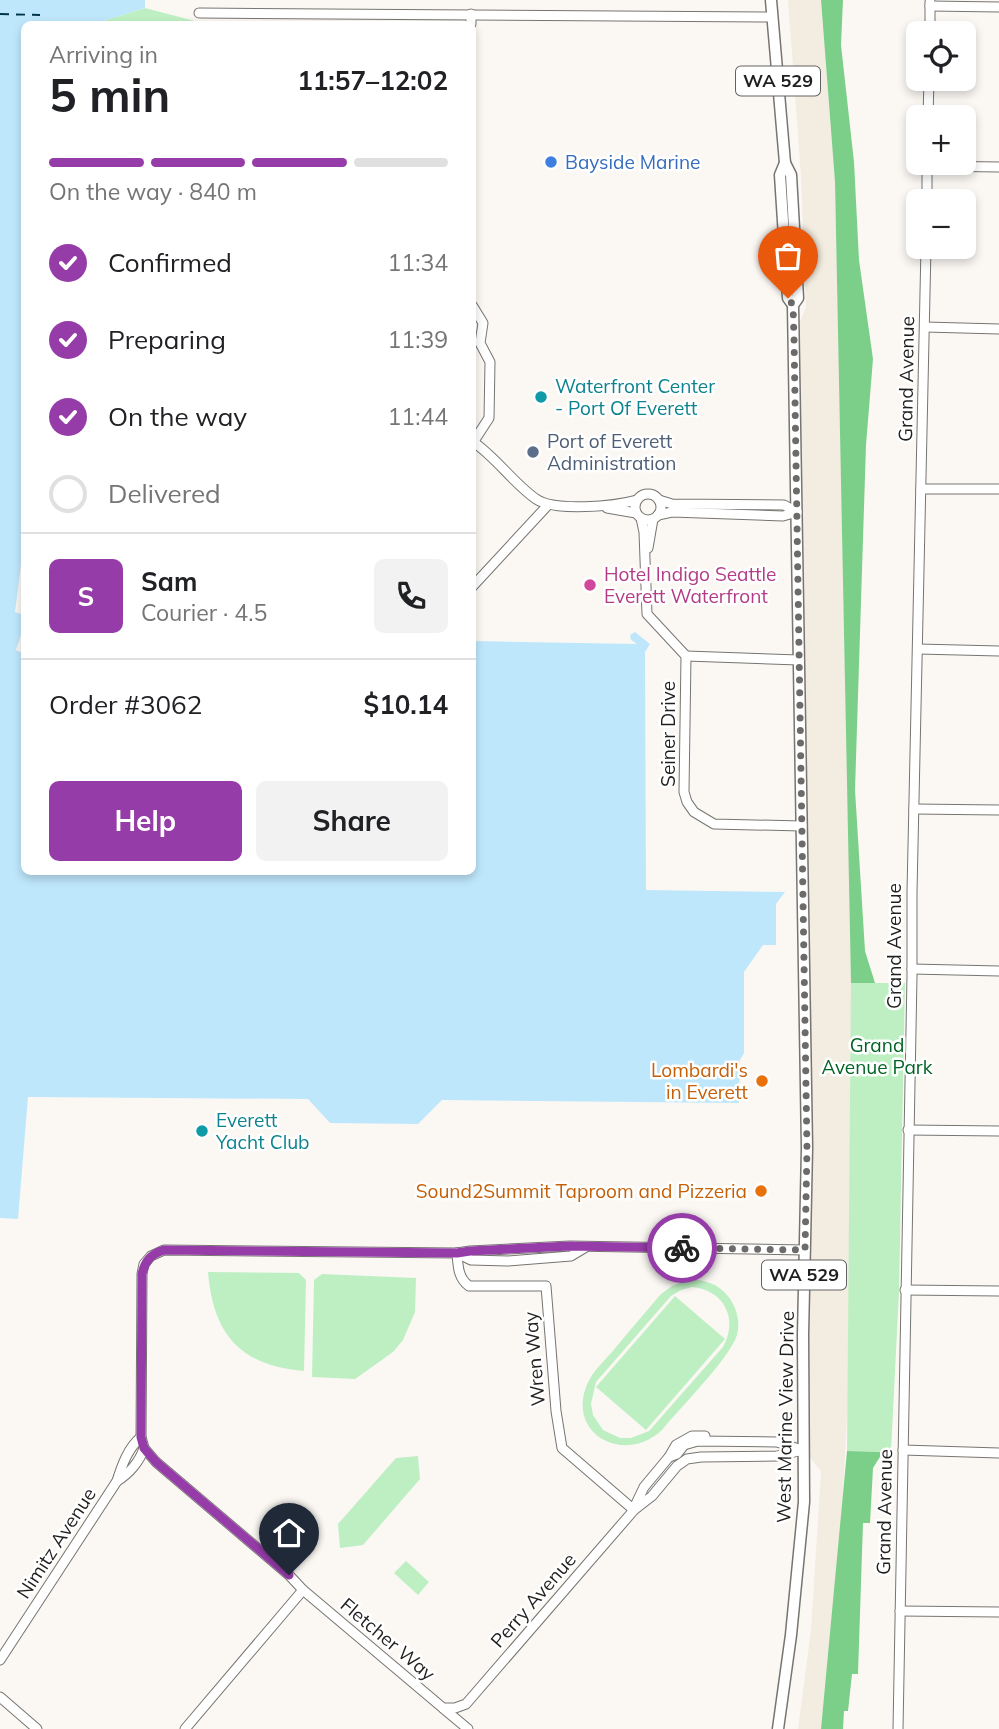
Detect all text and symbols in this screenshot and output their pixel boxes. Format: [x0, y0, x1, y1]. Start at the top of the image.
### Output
map controls [906, 21, 976, 259]
button: locate [906, 21, 976, 91]
text: Arriving in [49, 40, 158, 69]
text: 11:57–12:02 [297, 64, 448, 97]
text: 5 min [49, 66, 170, 124]
road number: WA 529 [736, 66, 820, 96]
button: + [906, 105, 976, 175]
place label: Bayside Marine [565, 150, 700, 174]
marker: Bayside Marine [543, 154, 559, 170]
text: On the way · 840 m [49, 177, 257, 206]
button: − [906, 189, 976, 259]
pin [758, 226, 818, 298]
icon: bag [769, 237, 807, 275]
icon: check [49, 244, 87, 282]
text: Confirmed [108, 246, 232, 279]
text: 11:34 [388, 248, 448, 277]
street label: Grand Avenue [893, 316, 919, 442]
icon: check [49, 321, 87, 359]
text: Preparing [108, 323, 226, 356]
text: 11:39 [388, 325, 448, 354]
place label: Waterfront Center - Port Of Everett [555, 374, 715, 420]
marker: Waterfront Center - Port Of Everett [533, 389, 549, 405]
icon: check [49, 398, 87, 436]
text: On the way [108, 400, 247, 433]
text: 11:44 [388, 402, 448, 431]
place label: Port of Everett Administration [547, 429, 676, 475]
marker: Port of Everett Administration [525, 444, 541, 460]
text: Delivered [108, 477, 221, 510]
button: phone [374, 559, 448, 633]
place label: Hotel Indigo Seattle Everett Waterfront [604, 562, 776, 608]
text: Sam [141, 565, 197, 598]
marker: Hotel Indigo Seattle Everett Waterfront [582, 577, 598, 593]
text: S [78, 580, 94, 613]
text: Courier · 4.5 [141, 598, 267, 627]
street label: Seiner Drive [656, 681, 680, 787]
text: Order #3062 [49, 688, 202, 721]
text: $10.14 [364, 688, 448, 721]
button: Help [49, 781, 242, 861]
button: Share [256, 781, 448, 861]
street label: Grand Avenue [882, 883, 906, 1009]
park label: Grand Avenue Park [821, 1033, 933, 1079]
place label: Lombardi's in Everett [651, 1058, 748, 1104]
marker: Lombardi's in Everett [754, 1073, 770, 1089]
place label: Everett Yacht Club [215, 1108, 310, 1154]
marker: Everett Yacht Club [194, 1123, 210, 1139]
place label: Sound2Summit Taproom and Pizzeria [416, 1179, 747, 1203]
marker: Sound2Summit Taproom and Pizzeria [753, 1183, 769, 1199]
courier [647, 1213, 717, 1283]
icon: bike [663, 1229, 701, 1267]
road number: WA 529 [762, 1260, 846, 1290]
street label: Wren Way [518, 1311, 550, 1407]
street label: West Marine View Drive [771, 1311, 799, 1523]
street label: Grand Avenue [871, 1449, 897, 1575]
street label: Nimitz Avenue [11, 1483, 101, 1603]
pin [259, 1503, 319, 1575]
icon: home [270, 1514, 308, 1552]
street label: Perry Avenue [485, 1548, 581, 1652]
street label: Fletcher Way [336, 1592, 440, 1686]

